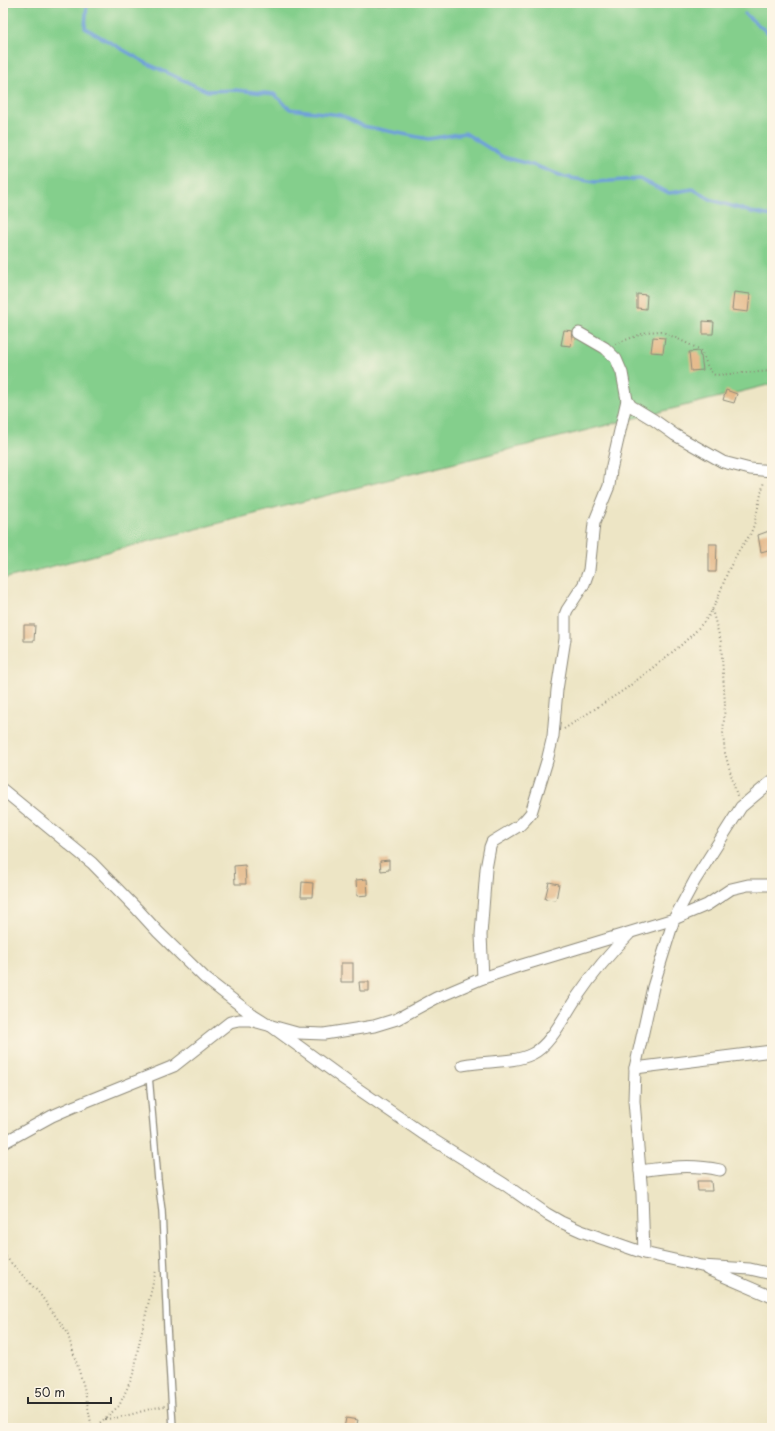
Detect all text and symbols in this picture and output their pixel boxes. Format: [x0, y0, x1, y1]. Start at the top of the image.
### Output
scale bar [28, 1379, 111, 1405]
text: 50 m [34, 1383, 65, 1401]

